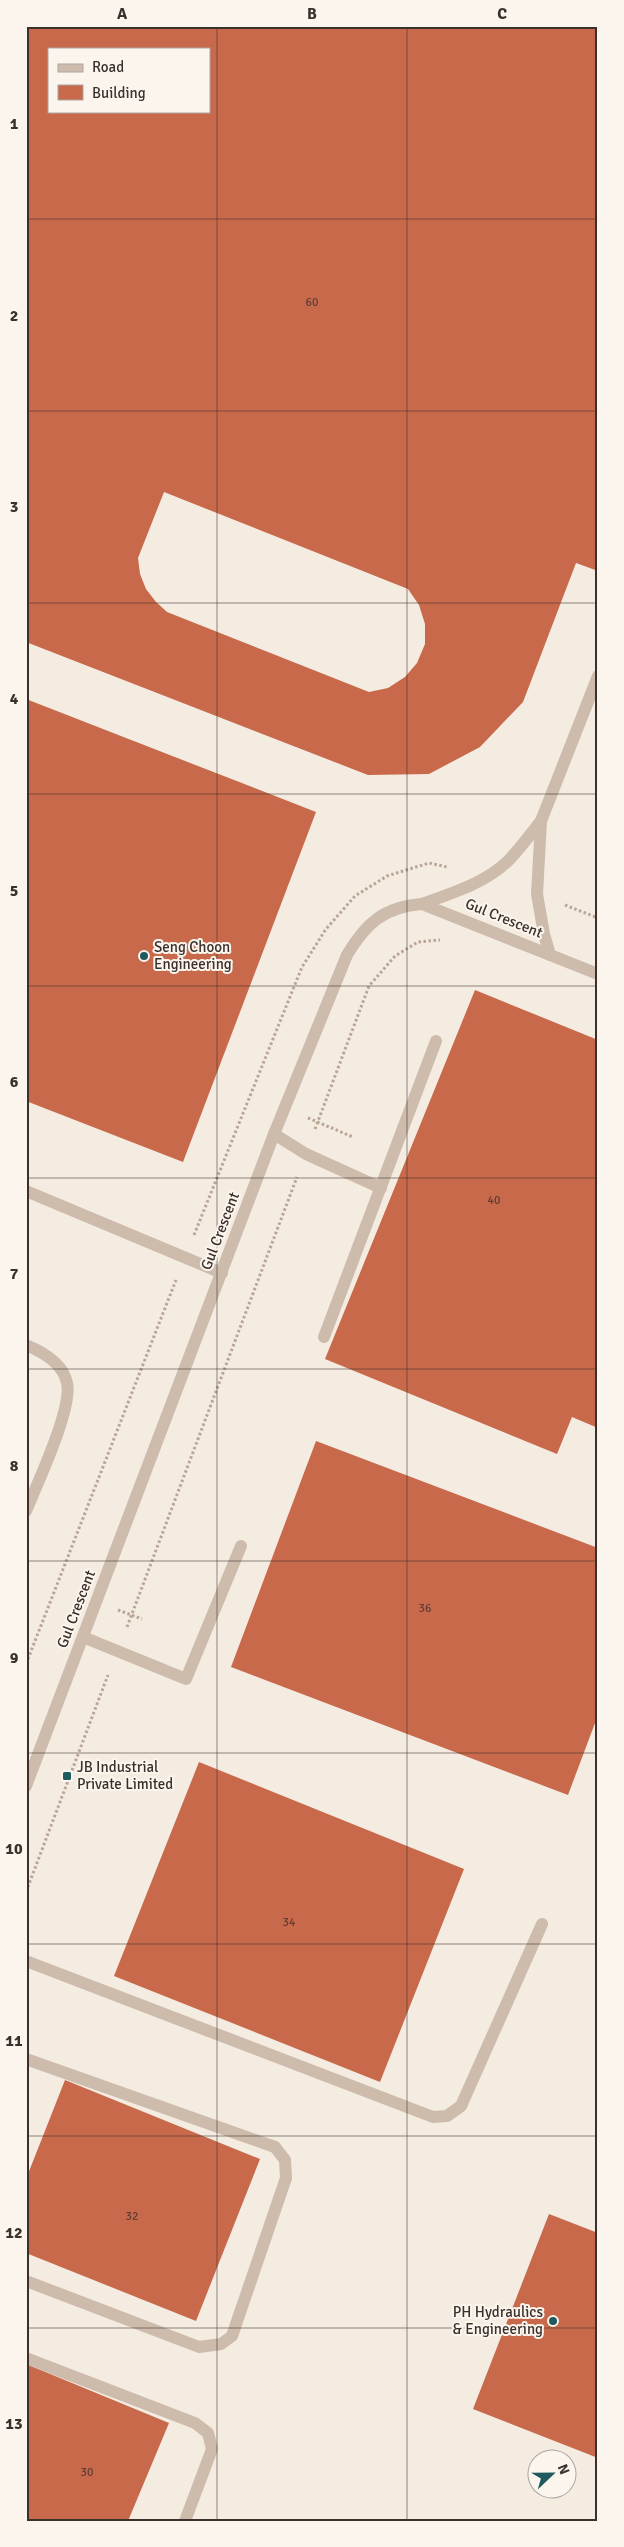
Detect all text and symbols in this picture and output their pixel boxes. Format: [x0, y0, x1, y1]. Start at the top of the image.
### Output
text: A [117, 4, 128, 24]
text: B [307, 4, 317, 24]
text: C [497, 4, 507, 24]
legend [48, 48, 210, 112]
text: Road [92, 58, 124, 76]
text: Building [92, 84, 146, 102]
text: 1 [10, 114, 19, 134]
house number: 60 [306, 295, 318, 310]
text: 2 [10, 306, 18, 326]
text: 3 [10, 497, 18, 517]
text: 4 [10, 689, 19, 709]
text: 5 [10, 881, 18, 901]
street label: Gul Crescent [463, 894, 545, 942]
place label: Seng Choon Engineering [154, 938, 232, 973]
marker: Seng Choon Engineering [138, 950, 150, 962]
text: 6 [10, 1072, 19, 1092]
street label: Gul Crescent [197, 1190, 243, 1272]
house number: 40 [488, 1193, 500, 1208]
text: 7 [10, 1264, 19, 1284]
text: 8 [10, 1456, 19, 1476]
street label: Gul Crescent [53, 1568, 99, 1650]
house number: 36 [419, 1601, 431, 1616]
text: 9 [10, 1648, 19, 1668]
place label: JB Industrial Private Limited [77, 1758, 173, 1793]
marker: JB Industrial Private Limited [61, 1770, 73, 1782]
text: 10 [5, 1839, 23, 1859]
house number: 34 [283, 1915, 296, 1930]
text: 11 [5, 2031, 23, 2051]
house number: 32 [126, 2209, 138, 2224]
text: 12 [5, 2223, 23, 2243]
place label: PH Hydraulics & Engineering [453, 2303, 543, 2338]
marker: PH Hydraulics & Engineering [547, 2315, 559, 2327]
text: 13 [5, 2414, 23, 2434]
north arrow [526, 2450, 576, 2500]
text: N [554, 2462, 573, 2477]
house number: 30 [81, 2465, 93, 2480]

